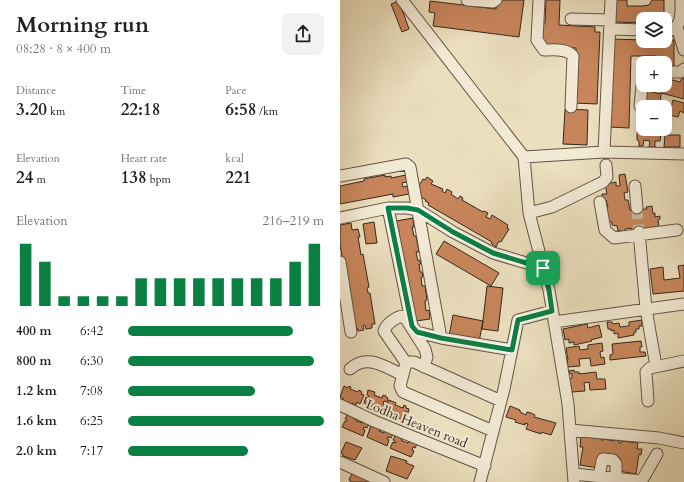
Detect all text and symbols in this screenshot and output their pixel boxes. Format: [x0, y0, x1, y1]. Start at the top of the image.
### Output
text: Morning run [16, 10, 149, 40]
map controls [636, 12, 672, 136]
button: layers [636, 12, 672, 48]
button: share [282, 13, 324, 55]
text: 08:28 · 8 × 400 m [16, 40, 111, 58]
button: + [636, 56, 672, 92]
text: Distance [16, 83, 56, 98]
text: Time [121, 83, 146, 98]
text: Pace [225, 83, 247, 98]
text: 3.20 [16, 98, 47, 121]
text: 22:18 [121, 98, 160, 121]
text: 6:58 [225, 98, 256, 121]
button: − [636, 100, 672, 136]
text: km [47, 104, 65, 119]
text: /km [256, 104, 278, 119]
text: Elevation [16, 151, 60, 166]
text: Heart rate [121, 151, 167, 166]
text: kcal [225, 151, 244, 166]
text: 24 [16, 166, 33, 189]
text: 138 [121, 166, 147, 189]
text: 221 [225, 166, 251, 189]
text: m [33, 172, 46, 187]
text: bpm [147, 172, 171, 187]
text: Elevation [16, 212, 68, 230]
text: 216–219 m [262, 212, 324, 230]
pin [526, 251, 560, 285]
icon: arrive [532, 257, 554, 279]
text: 400 m [16, 322, 51, 340]
text: 6:42 [80, 322, 103, 340]
text: 800 m [16, 352, 51, 370]
text: 6:30 [80, 352, 103, 370]
text: 1.2 km [16, 382, 57, 400]
text: 7:08 [80, 382, 103, 400]
street label: Lodha Heaven road [363, 395, 470, 453]
text: 1.6 km [16, 412, 57, 430]
text: 6:25 [80, 412, 103, 430]
text: 2.0 km [16, 442, 57, 460]
text: 7:17 [80, 442, 103, 460]

